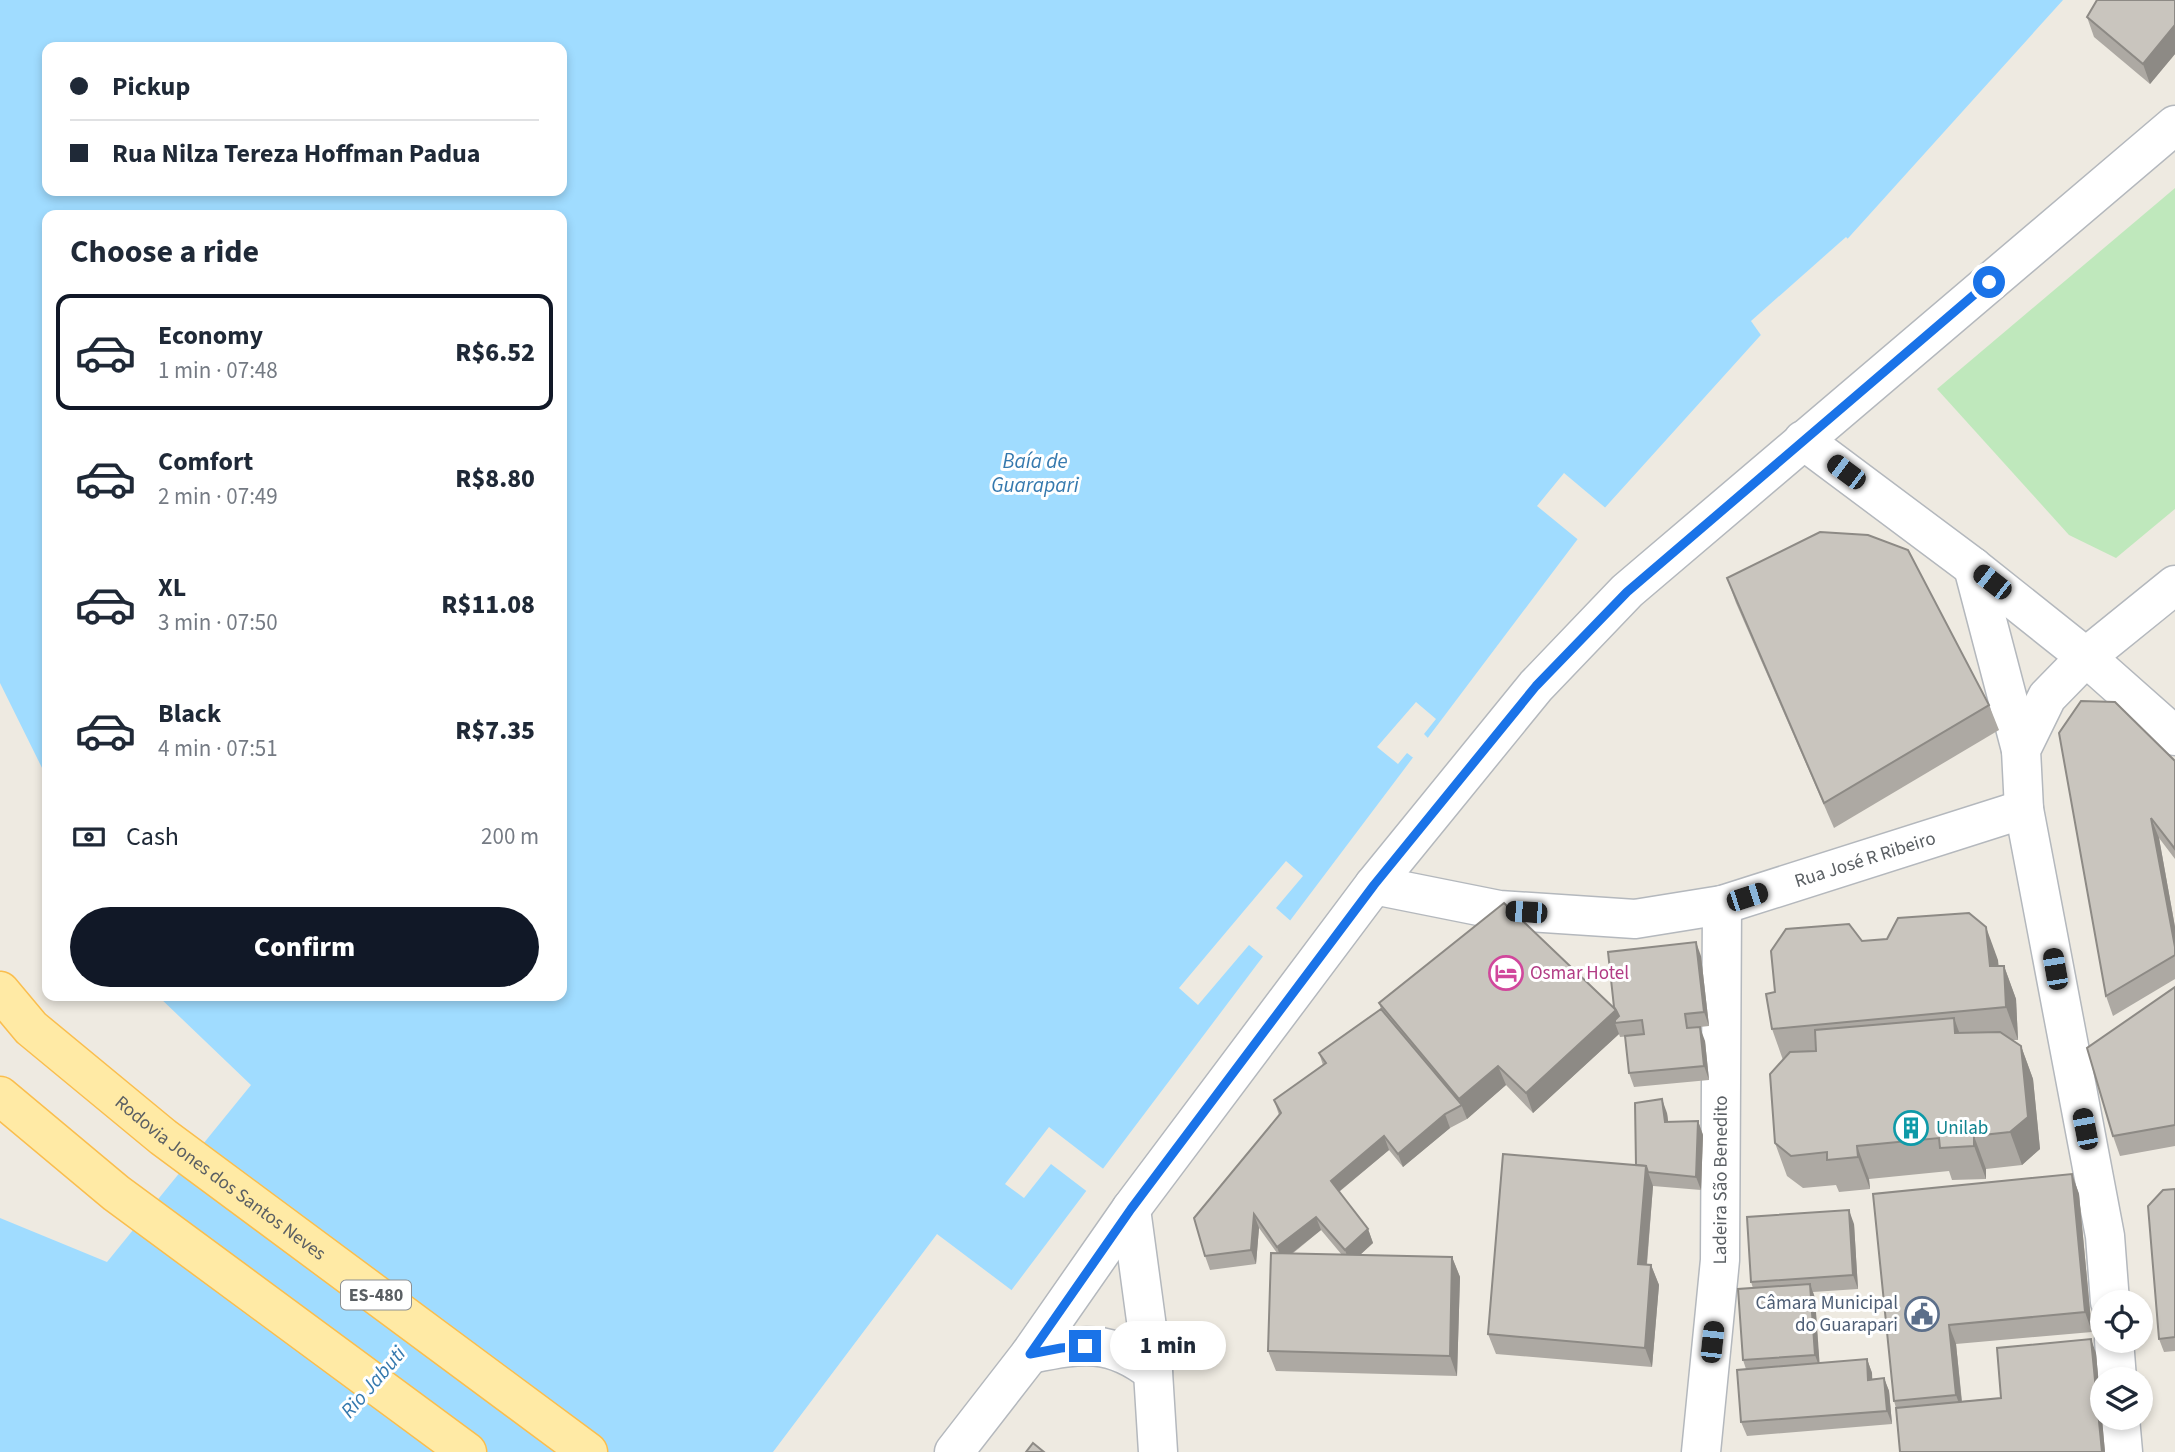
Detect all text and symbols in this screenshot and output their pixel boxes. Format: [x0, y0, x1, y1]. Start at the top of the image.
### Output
text: Pickup [112, 68, 190, 105]
text: Rua Nilza Tereza Hoffman Padua [112, 135, 481, 172]
text: Choose a ride [70, 229, 259, 275]
route start [1973, 266, 2005, 298]
text: Economy [158, 317, 263, 354]
icon: car [74, 321, 137, 384]
text: R$6.52 [455, 334, 535, 371]
text: 1 min · 07:48 [158, 354, 278, 387]
text: Comfort [158, 443, 253, 480]
water label: Baía de Guarapari [991, 446, 1080, 500]
icon: car [74, 447, 137, 510]
car [1823, 451, 1870, 493]
text: R$8.80 [455, 460, 535, 497]
text: 2 min · 07:49 [158, 480, 278, 513]
car [1969, 561, 2016, 603]
text: XL [158, 569, 186, 606]
icon: car [74, 573, 137, 636]
text: R$11.08 [441, 586, 535, 623]
text: 3 min · 07:50 [158, 606, 278, 639]
text: Black [158, 695, 221, 732]
icon: car [74, 699, 137, 762]
text: R$7.35 [455, 712, 535, 749]
text: 4 min · 07:51 [158, 732, 278, 765]
icon: cash [70, 818, 108, 856]
text: Cash [126, 818, 179, 855]
text: 200 m [481, 820, 539, 853]
street label: Rua José R Ribeiro [1791, 824, 1939, 895]
car [1724, 881, 1771, 913]
car [1505, 900, 1548, 924]
button: Confirm [70, 907, 539, 987]
car [2042, 946, 2069, 992]
hotel icon: Osmar Hotel [1487, 954, 1525, 992]
place label: Osmar Hotel [1530, 960, 1629, 987]
street label: Rodovia Jones dos Santos Neves [109, 1089, 332, 1267]
street label: Ladeira São Benedito [1706, 1095, 1734, 1265]
car [2071, 1106, 2100, 1152]
building icon: Unilab [1892, 1109, 1930, 1147]
place label: Unilab [1936, 1115, 1988, 1142]
road number: ES-480 [341, 1280, 411, 1310]
place label: Câmara Municipal do Guarapari [1755, 1290, 1898, 1339]
map controls [2090, 1290, 2153, 1430]
button: locate [2090, 1290, 2153, 1353]
public building icon: Câmara Municipal do Guarapari [1903, 1295, 1941, 1333]
car [1700, 1320, 1725, 1364]
callout: 1 min [1110, 1322, 1225, 1370]
text: 1 min [1140, 1329, 1196, 1362]
route end [1069, 1330, 1101, 1362]
water label: Rio Jabuti [333, 1339, 413, 1424]
button: layers [2090, 1367, 2153, 1430]

